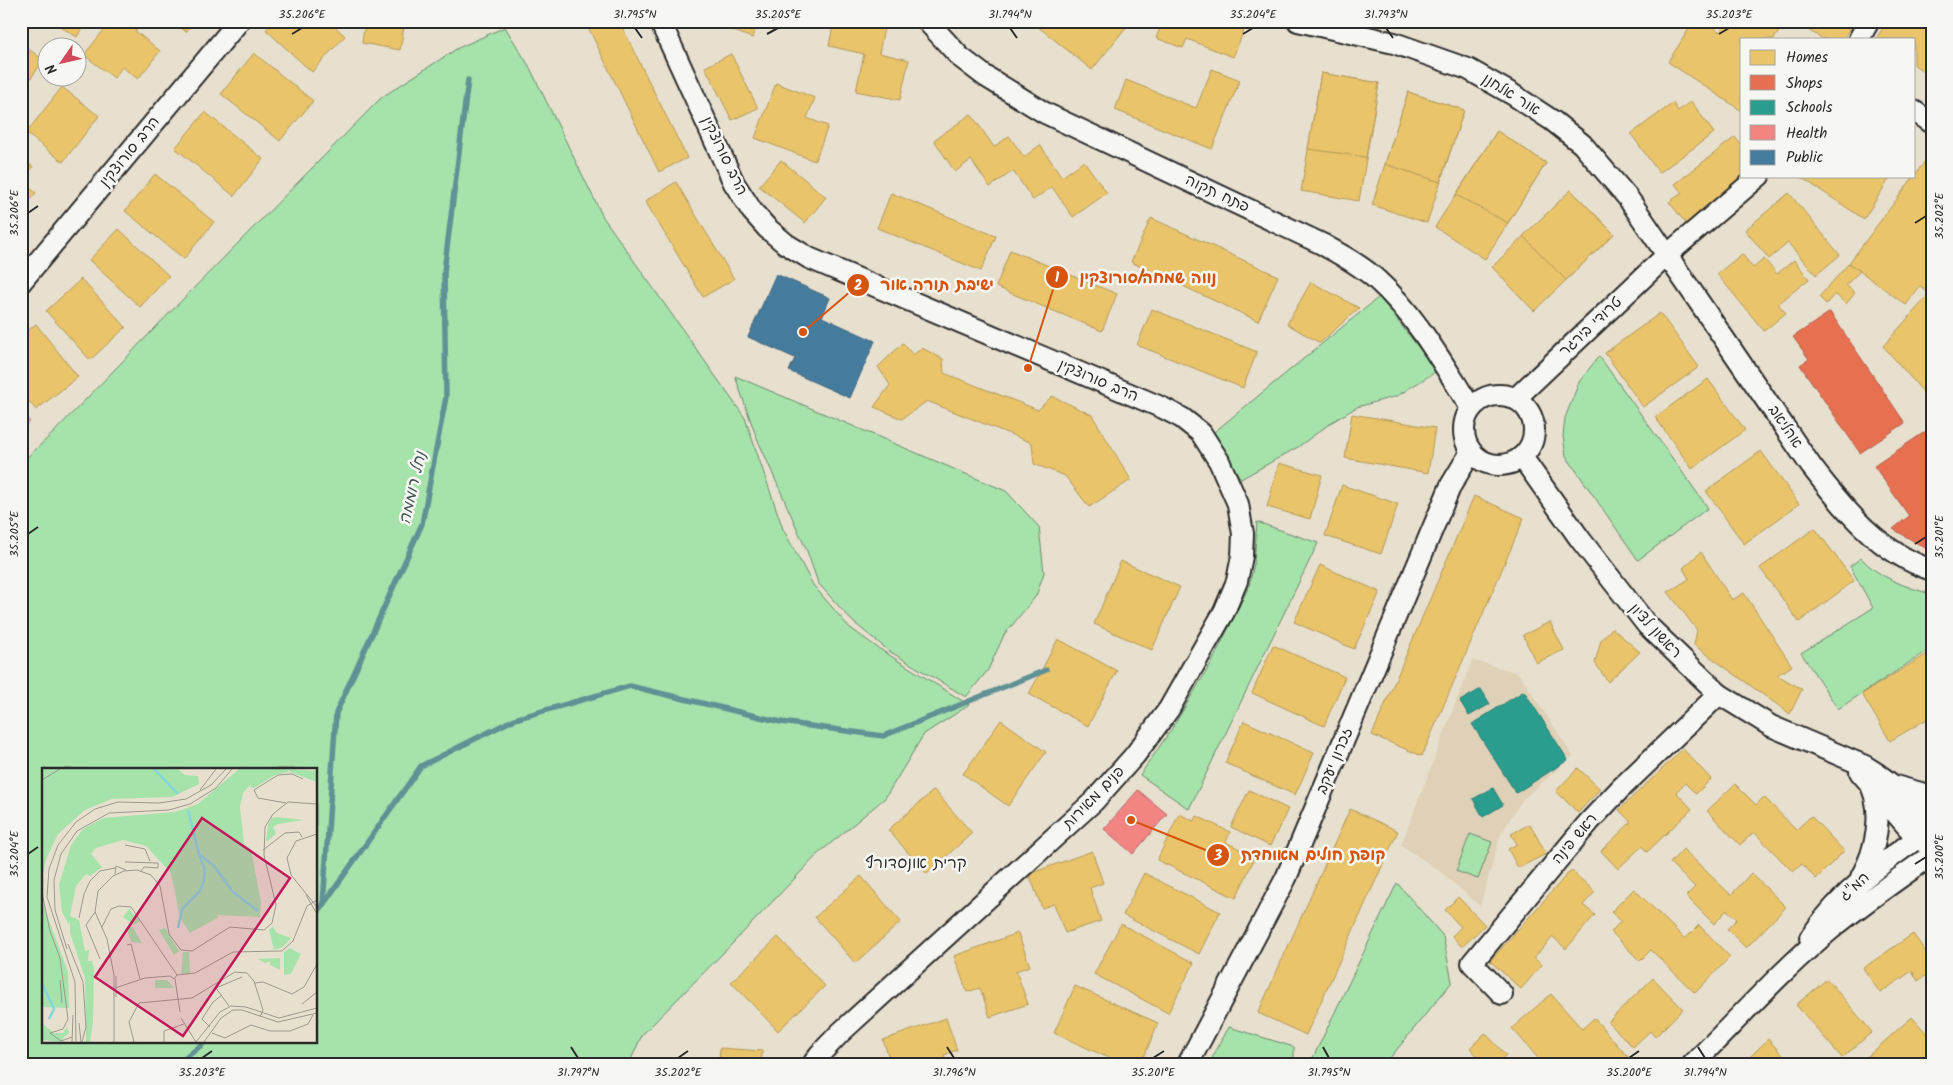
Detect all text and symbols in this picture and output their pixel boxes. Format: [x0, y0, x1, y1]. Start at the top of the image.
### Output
text: 35.206°E [279, 5, 326, 24]
text: 31.795°N [613, 5, 657, 24]
text: 35.205°E [755, 5, 802, 24]
text: 31.794°N [988, 5, 1032, 24]
text: 35.204°E [1230, 5, 1277, 24]
text: 31.793°N [1364, 5, 1408, 24]
text: 35.203°E [1705, 5, 1754, 24]
north arrow [38, 38, 88, 88]
legend [1740, 38, 1916, 178]
text: Homes [1786, 46, 1829, 70]
text: N [40, 59, 64, 79]
street label: אור אלחנן [1477, 68, 1545, 122]
text: Shops [1786, 72, 1823, 96]
text: Schools [1786, 96, 1833, 120]
street label: הרב סורוצקין [94, 111, 166, 193]
street label: הרב סורוצקין [694, 112, 754, 200]
text: Health [1786, 122, 1827, 146]
text: Public [1786, 146, 1823, 170]
street label: פתח תקוה [1181, 169, 1253, 219]
text: 35.206°E [5, 189, 24, 236]
text: 35.202°E [1930, 191, 1949, 240]
callout: נווה שמחה/סורוצקין [1045, 262, 1227, 293]
text: 1 [1055, 266, 1060, 290]
text: נווה שמחה/סורוצקין [1080, 266, 1216, 291]
callout: ישיבת תורה אור [845, 269, 1004, 300]
text: ישיבת תורה אור [880, 273, 994, 298]
text: 2 [854, 274, 863, 298]
street label: טרודי בירגר [1554, 291, 1628, 363]
street label: הרב סורוצקין [1054, 353, 1142, 409]
street label: אהליאב [1762, 400, 1809, 454]
water label: נחל רוממה [393, 448, 434, 527]
text: 35.205°E [5, 510, 24, 557]
text: 35.201°E [1930, 514, 1949, 559]
street label: ראשון לציון [1623, 598, 1687, 664]
street label: זכרון יעקב [1310, 724, 1360, 798]
street label: פנים מאירות [1057, 761, 1131, 836]
inset map [42, 768, 318, 1042]
street label: ראש פינה [1546, 808, 1604, 870]
text: 35.204°E [5, 830, 24, 877]
text: 35.200°E [1930, 833, 1949, 880]
callout: קופת חולים מאוחדת [1206, 839, 1396, 870]
text: קופת חולים מאוחדת [1241, 843, 1385, 868]
text: 3 [1213, 844, 1222, 868]
district label: קרית אונסדורף [865, 851, 967, 876]
street label: המ"ג [1834, 867, 1876, 907]
text: 35.203°E [178, 1063, 227, 1082]
text: 31.797°N [557, 1063, 599, 1082]
text: 35.202°E [654, 1063, 703, 1082]
text: 31.796°N [932, 1063, 976, 1082]
text: 35.201°E [1131, 1063, 1176, 1082]
text: 31.795°N [1307, 1063, 1351, 1082]
text: 35.200°E [1606, 1063, 1653, 1082]
text: 31.794°N [1683, 1063, 1727, 1082]

